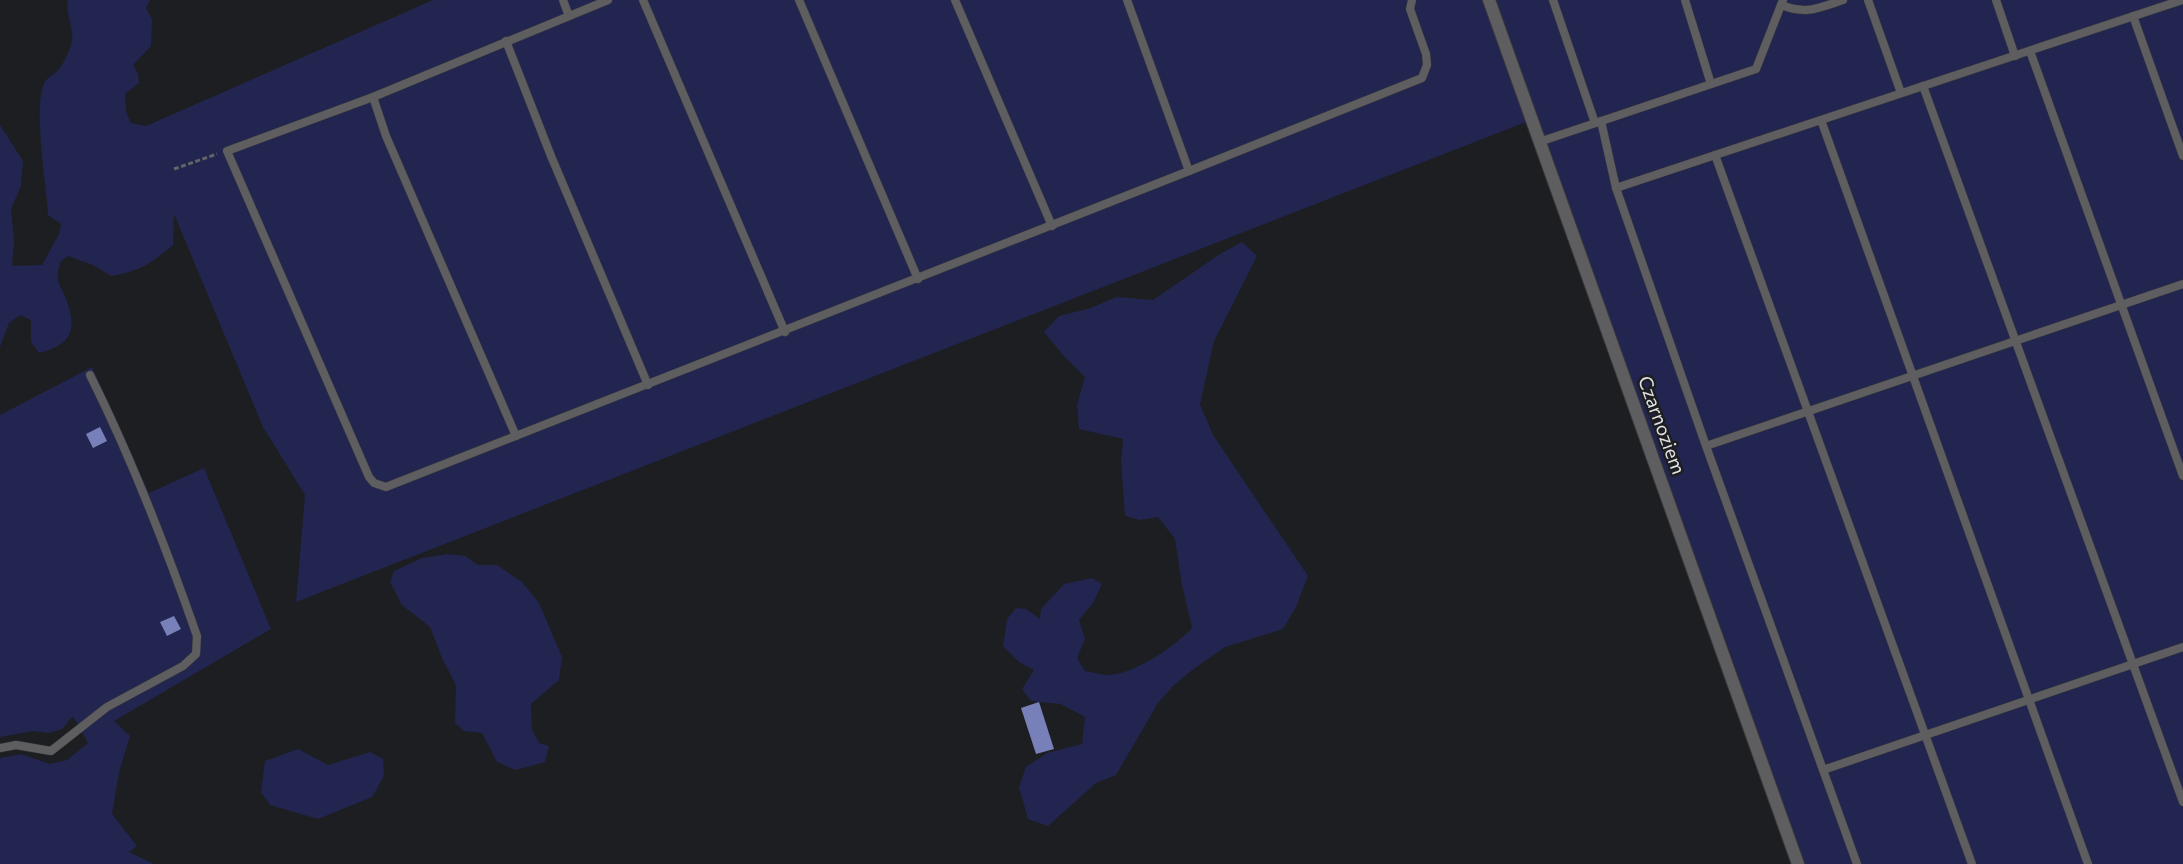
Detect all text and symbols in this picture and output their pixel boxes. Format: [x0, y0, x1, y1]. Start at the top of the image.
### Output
street label: Czarnoziem [1634, 372, 1691, 477]

